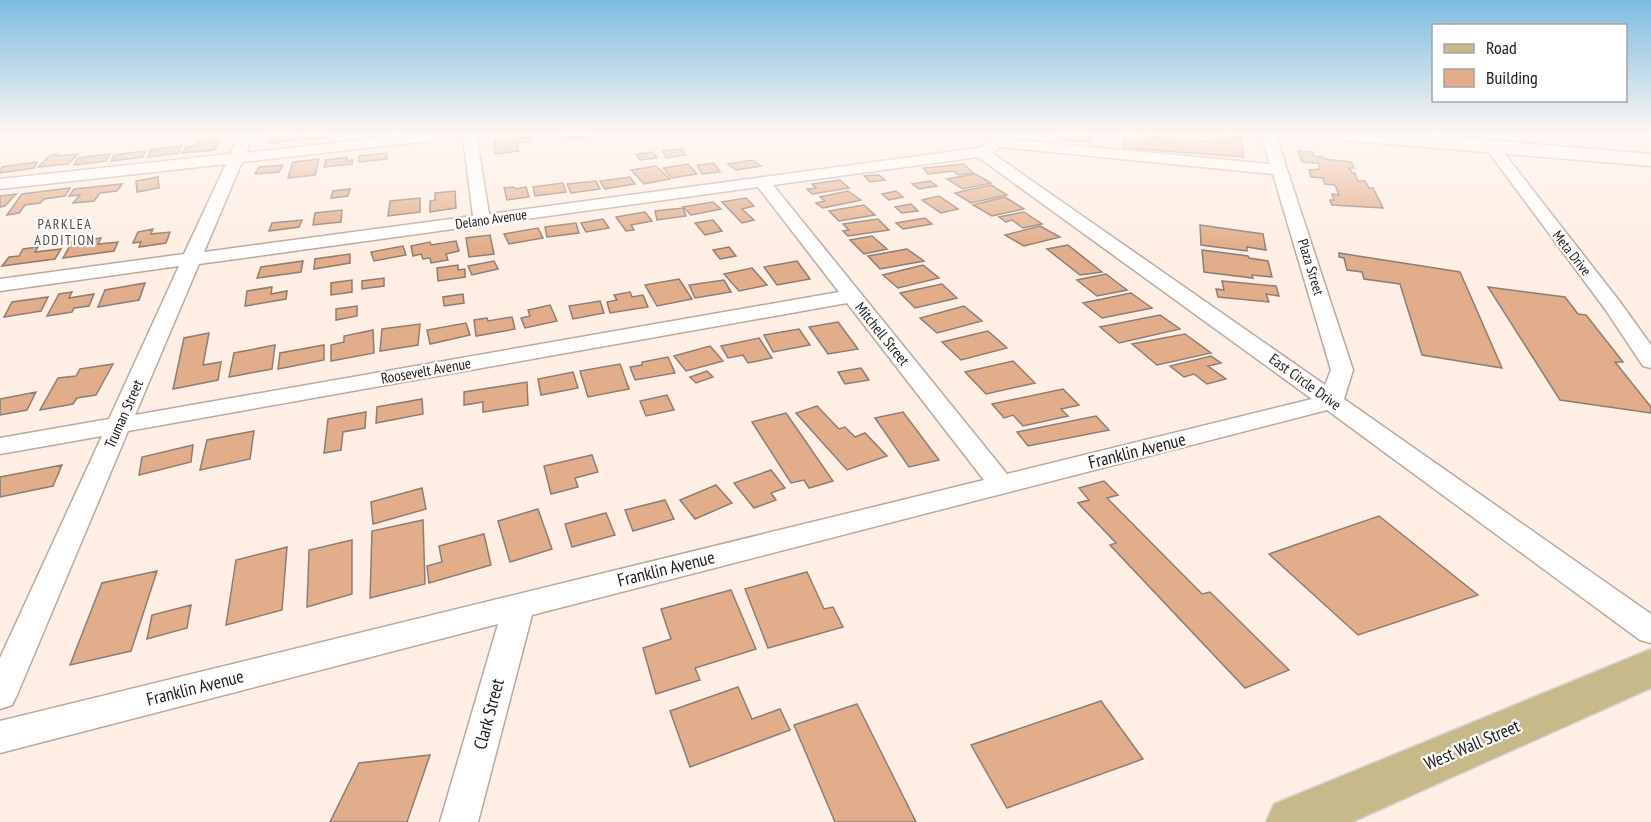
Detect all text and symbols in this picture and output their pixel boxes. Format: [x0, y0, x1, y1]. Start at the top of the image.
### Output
legend [1432, 24, 1627, 102]
text: Road [1486, 36, 1517, 59]
text: Building [1486, 66, 1538, 89]
street label: Delano Avenue [454, 205, 528, 233]
district label: PARKLEA ADDITION [34, 215, 96, 249]
street label: Meta Drive [1549, 227, 1595, 279]
street label: Plaza Street [1294, 237, 1328, 297]
street label: Mitchell Street [851, 298, 914, 369]
street label: East Circle Drive [1266, 349, 1345, 414]
street label: Roosevelt Avenue [379, 353, 472, 388]
street label: Truman Street [100, 377, 147, 451]
street label: Franklin Avenue [1086, 427, 1188, 474]
street label: Franklin Avenue [615, 545, 717, 592]
street label: Franklin Avenue [144, 664, 246, 711]
street label: Clark Street [468, 676, 509, 752]
street label: West Wall Street [1421, 714, 1523, 775]

